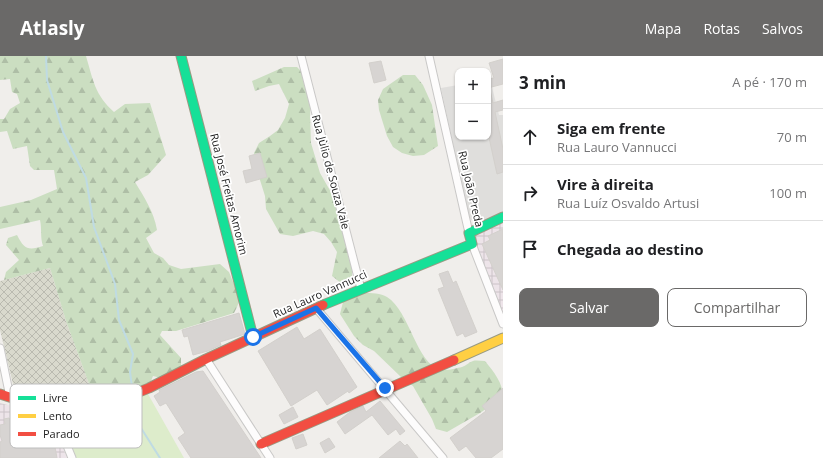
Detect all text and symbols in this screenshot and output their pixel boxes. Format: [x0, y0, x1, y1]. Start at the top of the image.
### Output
text: Atlasly [20, 15, 85, 41]
text: Mapa [645, 19, 681, 38]
text: Rotas [703, 19, 740, 38]
text: Salvos [762, 19, 803, 38]
map controls [455, 68, 491, 140]
button: + [455, 68, 491, 104]
text: 3 min [519, 71, 566, 94]
text: A pé · 170 m [732, 73, 807, 91]
button: − [455, 104, 491, 140]
street label: Rua Jùlio de Souza Vale [309, 113, 354, 231]
text: Siga em frente [557, 118, 665, 138]
icon: ahead [519, 126, 541, 148]
text: 70 m [777, 128, 807, 146]
street label: Rua José Freitas Amorim [207, 132, 252, 256]
text: Rua Lauro Vannucci [557, 138, 677, 156]
street label: Rua João Preda [455, 149, 488, 228]
text: Vire à direita [557, 174, 654, 194]
icon: right [519, 182, 541, 204]
text: 100 m [769, 184, 807, 202]
text: Rua Luíz Osvaldo Artusi [557, 194, 699, 212]
icon: arrive [519, 238, 541, 260]
text: Chegada ao destino [557, 239, 704, 259]
street label: Rua Lauro Vannucci [270, 266, 369, 321]
button: Salvar [519, 288, 659, 327]
button: Compartilhar [667, 288, 807, 327]
route start [244, 328, 262, 346]
route end [376, 379, 394, 397]
legend [10, 384, 142, 448]
text: Livre [43, 390, 68, 405]
text: Lento [43, 408, 73, 423]
text: Parado [43, 426, 80, 441]

